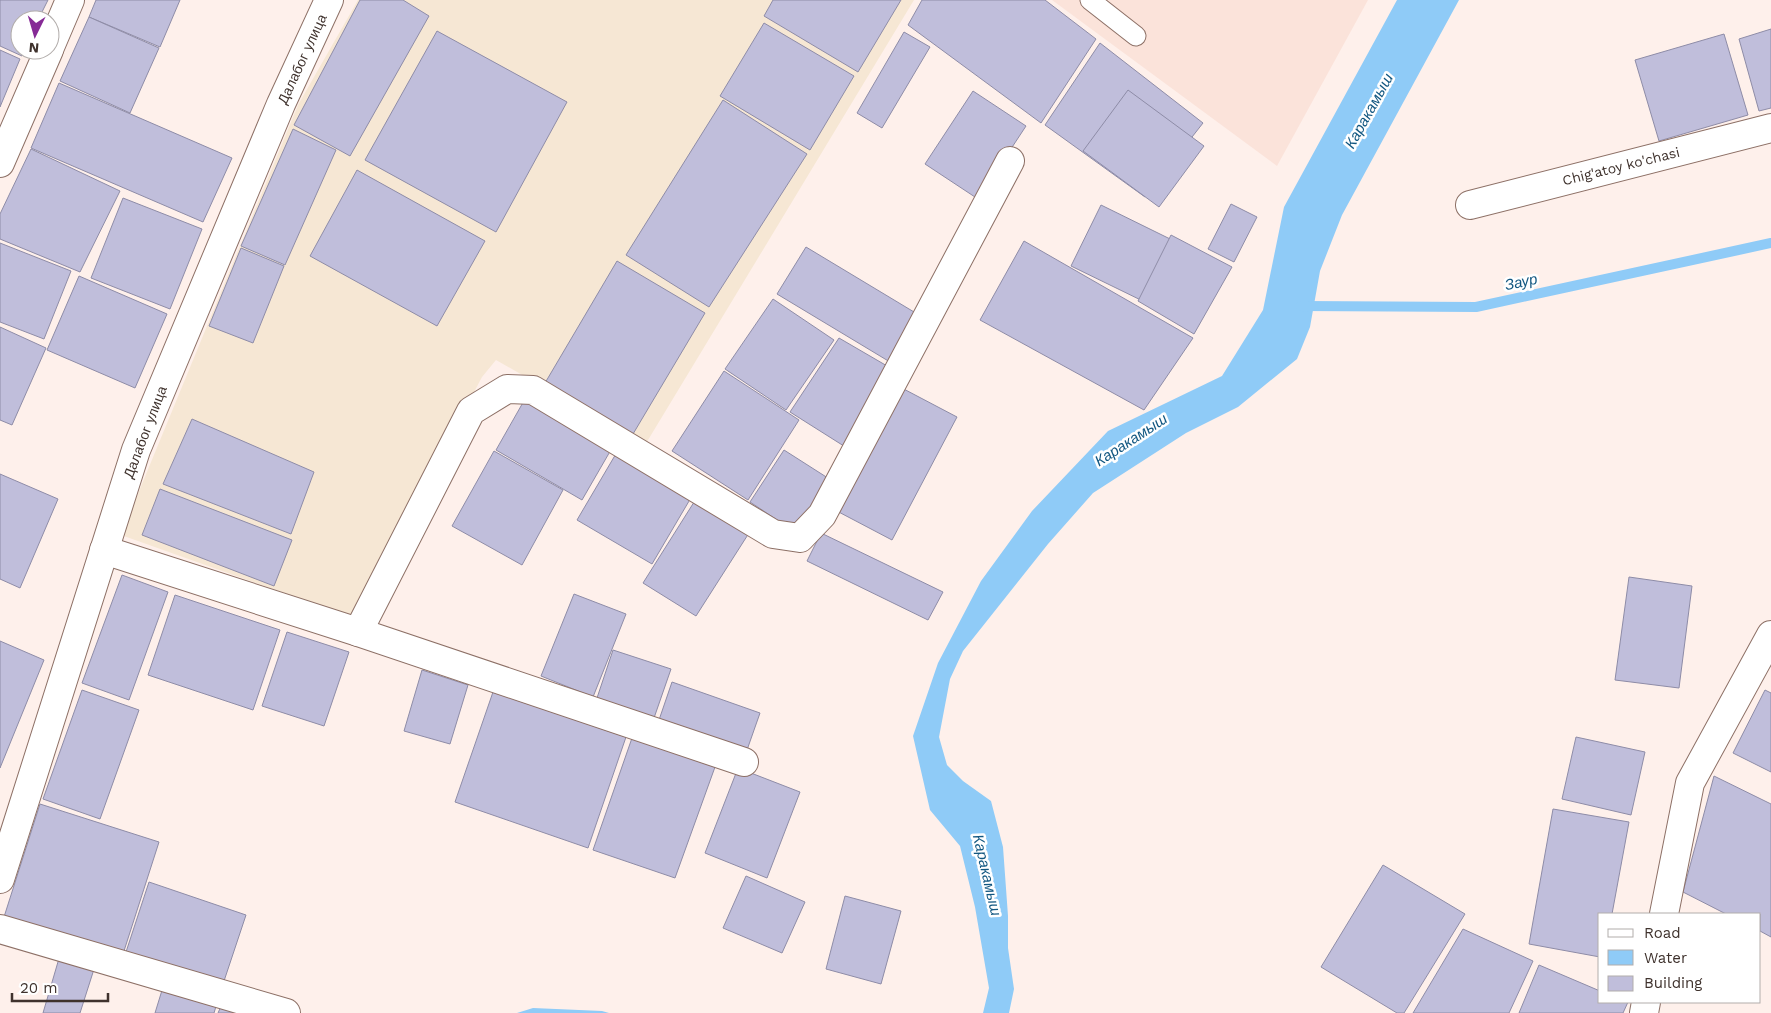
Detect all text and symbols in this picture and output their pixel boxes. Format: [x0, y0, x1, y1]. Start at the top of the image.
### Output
north arrow [10, 10, 60, 60]
street label: Далабог улица [274, 11, 330, 107]
text: N [28, 40, 40, 56]
water label: Каракамыш [1341, 70, 1397, 152]
street label: Chig'atoy ko'chasi [1561, 144, 1681, 188]
water label: Заур [1503, 270, 1539, 294]
street label: Далабог улица [120, 383, 170, 480]
water label: Каракамыш [1091, 410, 1171, 470]
water label: Каракамыш [969, 833, 1005, 918]
legend [1598, 913, 1761, 1003]
text: Road [1644, 924, 1681, 942]
text: Water [1644, 949, 1687, 967]
scale bar [12, 970, 109, 1002]
text: Building [1644, 974, 1702, 992]
text: 20 m [20, 979, 58, 997]

